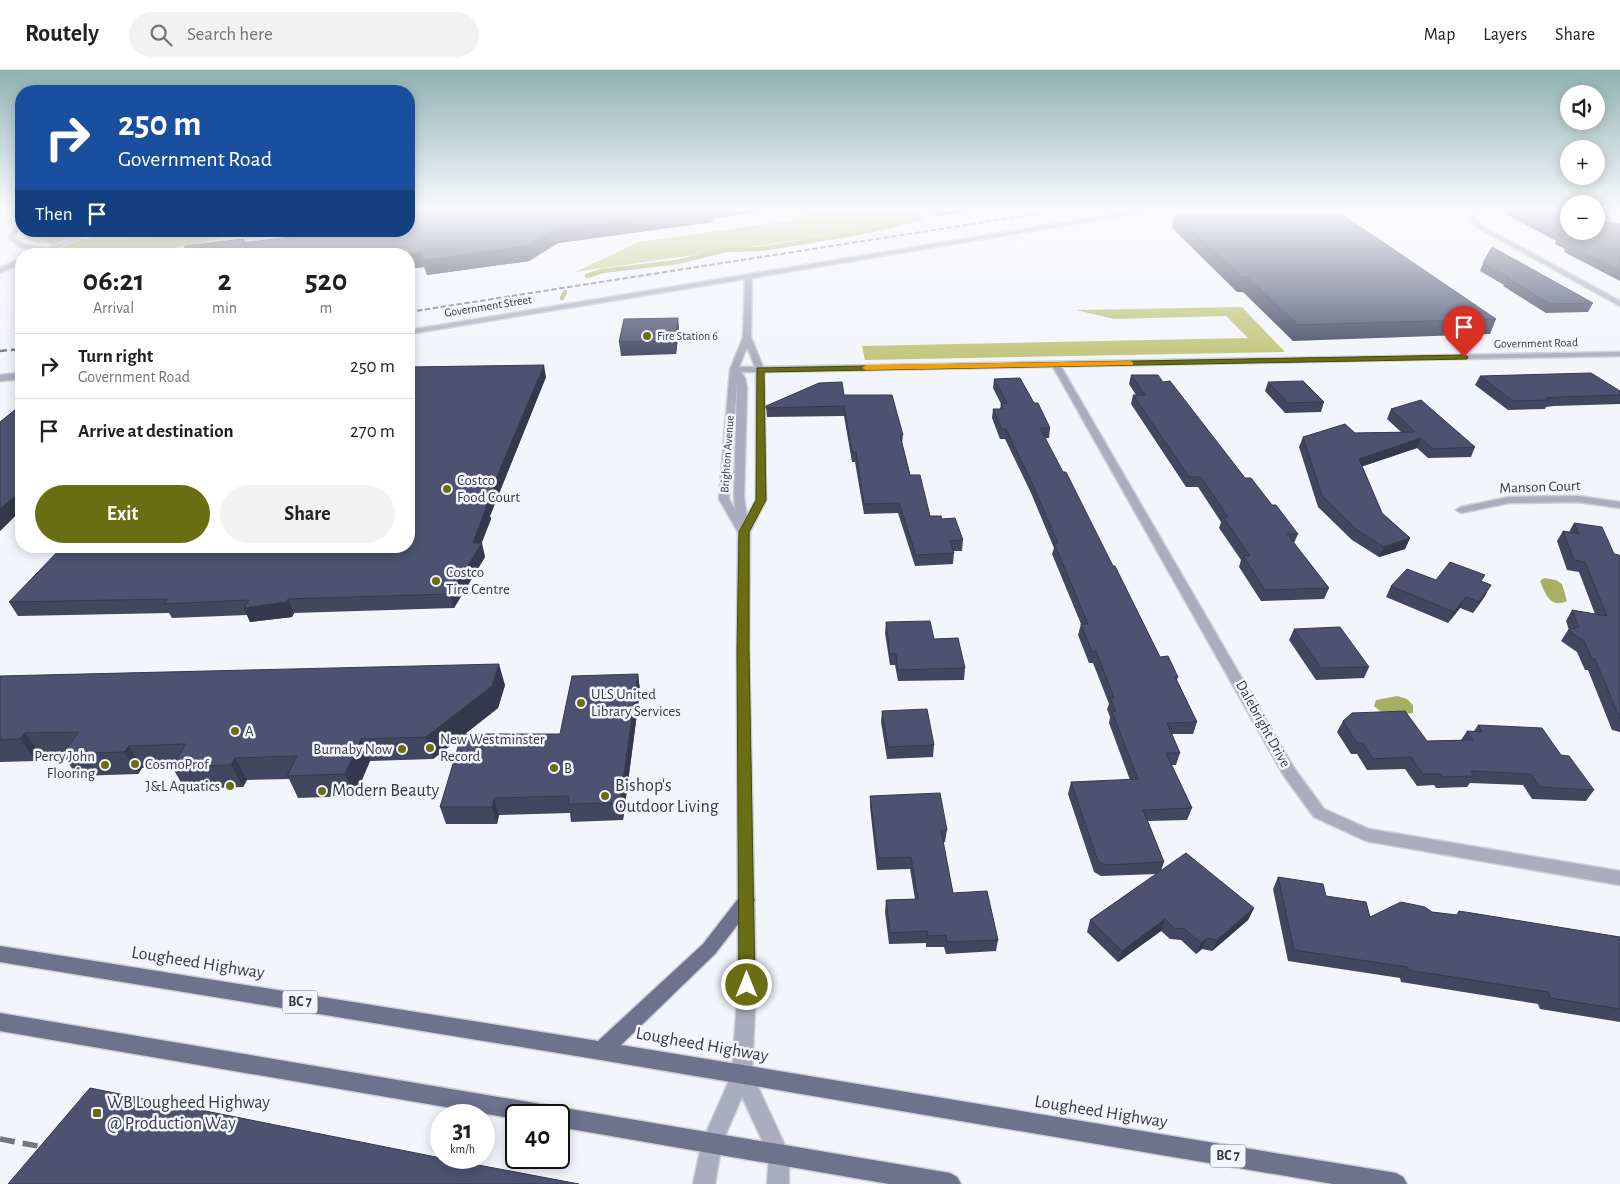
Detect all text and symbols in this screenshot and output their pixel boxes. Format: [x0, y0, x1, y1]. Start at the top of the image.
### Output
search box [129, 12, 479, 57]
icon: search [147, 21, 175, 49]
text: Routely [25, 22, 99, 46]
text: Search here [187, 25, 273, 44]
text: Map [1424, 26, 1455, 44]
text: Layers [1483, 26, 1527, 44]
text: Share [1555, 26, 1595, 44]
map controls [1560, 85, 1605, 240]
button: sound [1560, 85, 1605, 130]
icon: right [35, 105, 100, 170]
text: 250 m [118, 107, 201, 142]
button: + [1560, 140, 1605, 185]
text: Government Road [118, 148, 272, 170]
button: − [1560, 195, 1605, 240]
icon: arrive [83, 200, 111, 228]
text: Then [35, 205, 73, 224]
text: 06:21 [83, 266, 145, 296]
text: 2 [218, 266, 232, 296]
text: 520 [305, 266, 347, 296]
street label: Government Street [443, 293, 533, 319]
text: Arrival [93, 300, 134, 316]
text: min [212, 300, 237, 316]
text: m [320, 300, 332, 316]
pin [1443, 306, 1485, 357]
icon: arrive [1450, 313, 1478, 341]
marker: Fire Station 6 [641, 330, 653, 342]
place label: Fire Station 6 [657, 330, 718, 342]
street label: Government Road [1494, 336, 1578, 350]
text: Turn right [78, 347, 153, 366]
icon: right [35, 352, 63, 380]
text: 250 m [350, 357, 395, 376]
text: Government Road [78, 369, 190, 385]
street label: Brighton Avenue [718, 415, 736, 493]
icon: arrive [35, 417, 63, 445]
text: Arrive at destination [78, 422, 234, 441]
text: 270 m [350, 422, 395, 441]
place label: Costco Food Court [457, 473, 520, 505]
street label: Manson Court [1499, 478, 1581, 496]
marker: Costco Food Court [441, 483, 453, 495]
button: Exit [35, 485, 210, 543]
button: Share [220, 485, 395, 543]
place label: Costco Tire Centre [446, 565, 510, 597]
marker: Costco Tire Centre [430, 575, 442, 587]
street label: Dalebright Drive [1233, 678, 1293, 770]
place label: ULS United Library Services [591, 687, 681, 719]
marker: ULS United Library Services [575, 697, 587, 709]
place label: A [245, 724, 254, 739]
marker: A [229, 725, 241, 737]
place label: New Westminster Record [440, 732, 545, 764]
place label: Burnaby Now [313, 742, 392, 757]
marker: New Westminster Record [424, 742, 436, 754]
marker: Burnaby Now [396, 743, 408, 755]
place label: Percy John Flooring [34, 749, 96, 781]
place label: CosmoProf [145, 757, 210, 772]
marker: CosmoProf [129, 758, 141, 770]
marker: Percy John Flooring [99, 759, 111, 771]
place label: B [564, 761, 572, 776]
marker: B [548, 762, 560, 774]
place label: Bishop's Outdoor Living [615, 777, 719, 816]
place label: J&L Aquatics [146, 779, 220, 794]
marker: J&L Aquatics [224, 780, 236, 792]
place label: Modern Beauty [332, 782, 439, 800]
marker: Modern Beauty [316, 785, 328, 797]
marker: Bishop's Outdoor Living [599, 790, 611, 802]
street label: Lougheed Highway [130, 944, 266, 982]
position arrow [720, 958, 772, 1010]
road number: BC 7 [282, 990, 318, 1014]
street label: Lougheed Highway [634, 1024, 770, 1066]
street label: Lougheed Highway [1033, 1093, 1169, 1131]
place label: WB Lougheed Highway @ Production Way [107, 1094, 270, 1133]
speed limit sign: 40 [505, 1104, 570, 1169]
marker: WB Lougheed Highway @ Production Way [91, 1107, 103, 1119]
text: 31 [453, 1118, 472, 1143]
text: km/h [450, 1143, 475, 1155]
road number: BC 7 [1210, 1144, 1246, 1168]

